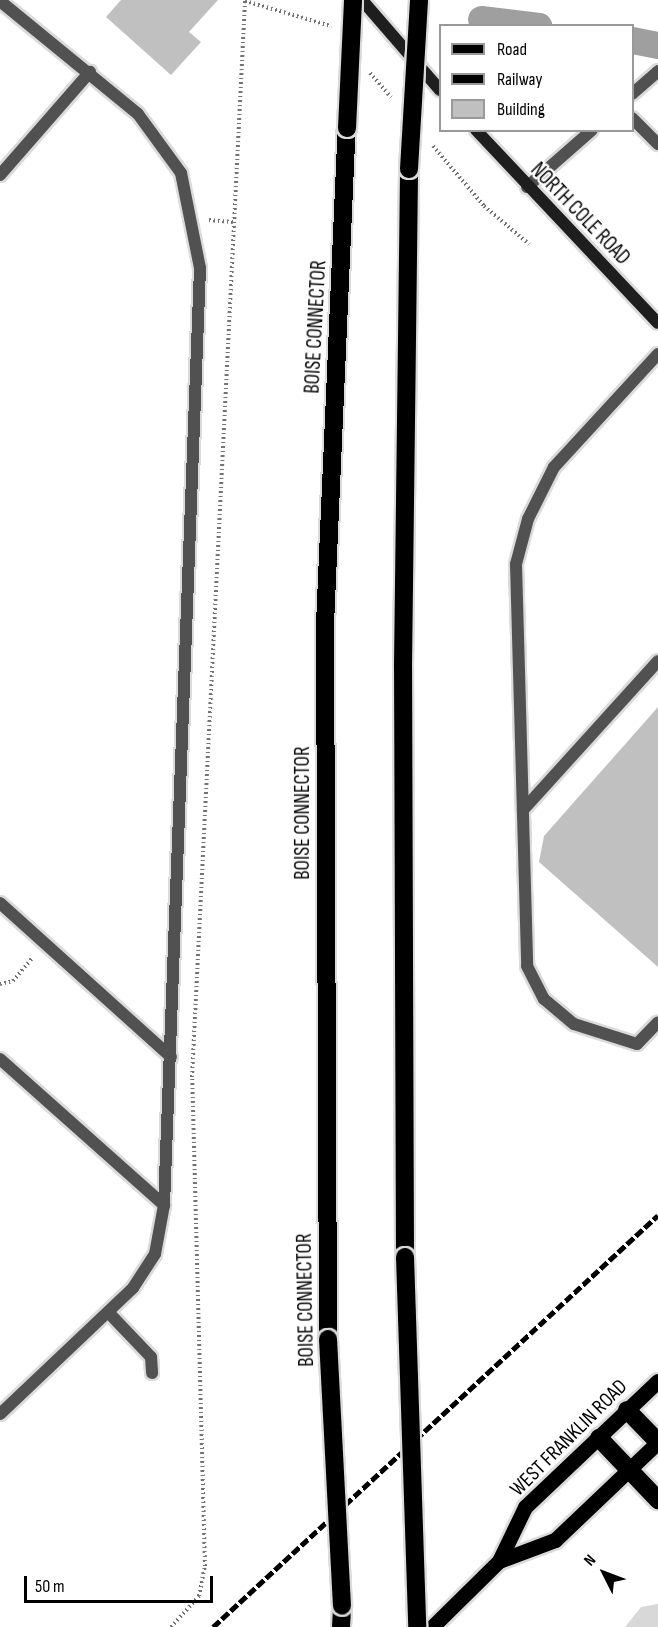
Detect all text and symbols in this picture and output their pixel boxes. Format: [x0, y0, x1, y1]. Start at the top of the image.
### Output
legend [439, 24, 634, 132]
text: Road [497, 39, 527, 60]
text: Railway [497, 69, 542, 90]
text: Building [497, 99, 545, 120]
street label: NORTH COLE ROAD [525, 158, 635, 270]
street label: BOISE CONNECTOR [300, 260, 332, 394]
street label: BOISE CONNECTOR [290, 746, 316, 880]
street label: BOISE CONNECTOR [292, 1233, 320, 1367]
street label: WEST FRANKLIN ROAD [505, 1374, 633, 1502]
north arrow [574, 1543, 634, 1603]
text: N [580, 1551, 600, 1570]
scale bar [27, 1564, 216, 1602]
text: 50 m [35, 1576, 65, 1597]

